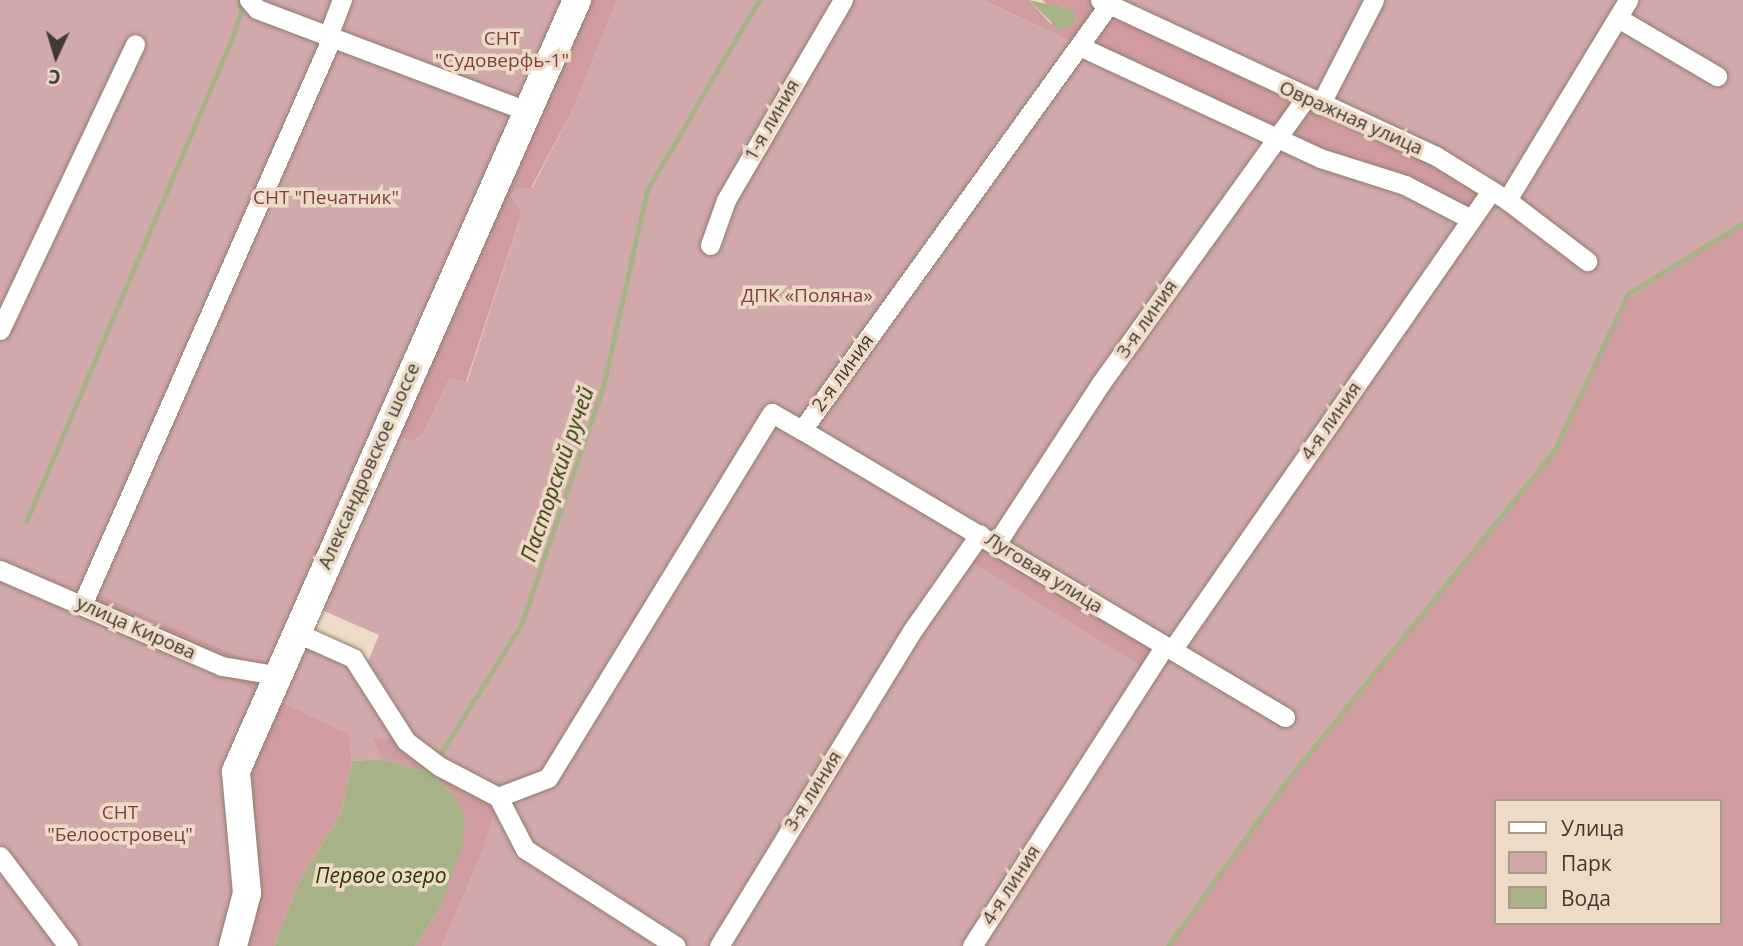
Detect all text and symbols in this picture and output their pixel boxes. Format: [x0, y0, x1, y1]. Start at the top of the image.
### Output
north arrow [21, 21, 91, 91]
park label: СНТ "Судоверфь-1" [435, 28, 569, 72]
text: С [48, 64, 61, 90]
street label: 1-я линия [740, 75, 804, 165]
street label: Овражная улица [1276, 76, 1426, 160]
park label: СНТ "Печатник" [253, 187, 399, 209]
street label: 3-я линия [1112, 276, 1182, 362]
park label: ДПК «Поляна» [741, 285, 873, 307]
street label: 2-я линия [807, 330, 879, 416]
street label: Александровское шоссе [313, 359, 425, 573]
street label: 4-я линия [1296, 378, 1366, 464]
water label: Пасторский ручей [515, 383, 599, 565]
street label: Луговая улица [981, 528, 1107, 618]
street label: улица Кирова [73, 592, 199, 664]
street label: 3-я линия [779, 747, 847, 835]
legend [1494, 799, 1722, 925]
park label: СНТ "Белоостровец" [47, 802, 193, 846]
text: Улица [1561, 814, 1624, 842]
street label: 4-я линия [977, 841, 1045, 929]
text: Парк [1561, 849, 1612, 877]
water label: Первое озеро [315, 862, 447, 888]
text: Вода [1561, 884, 1611, 912]

